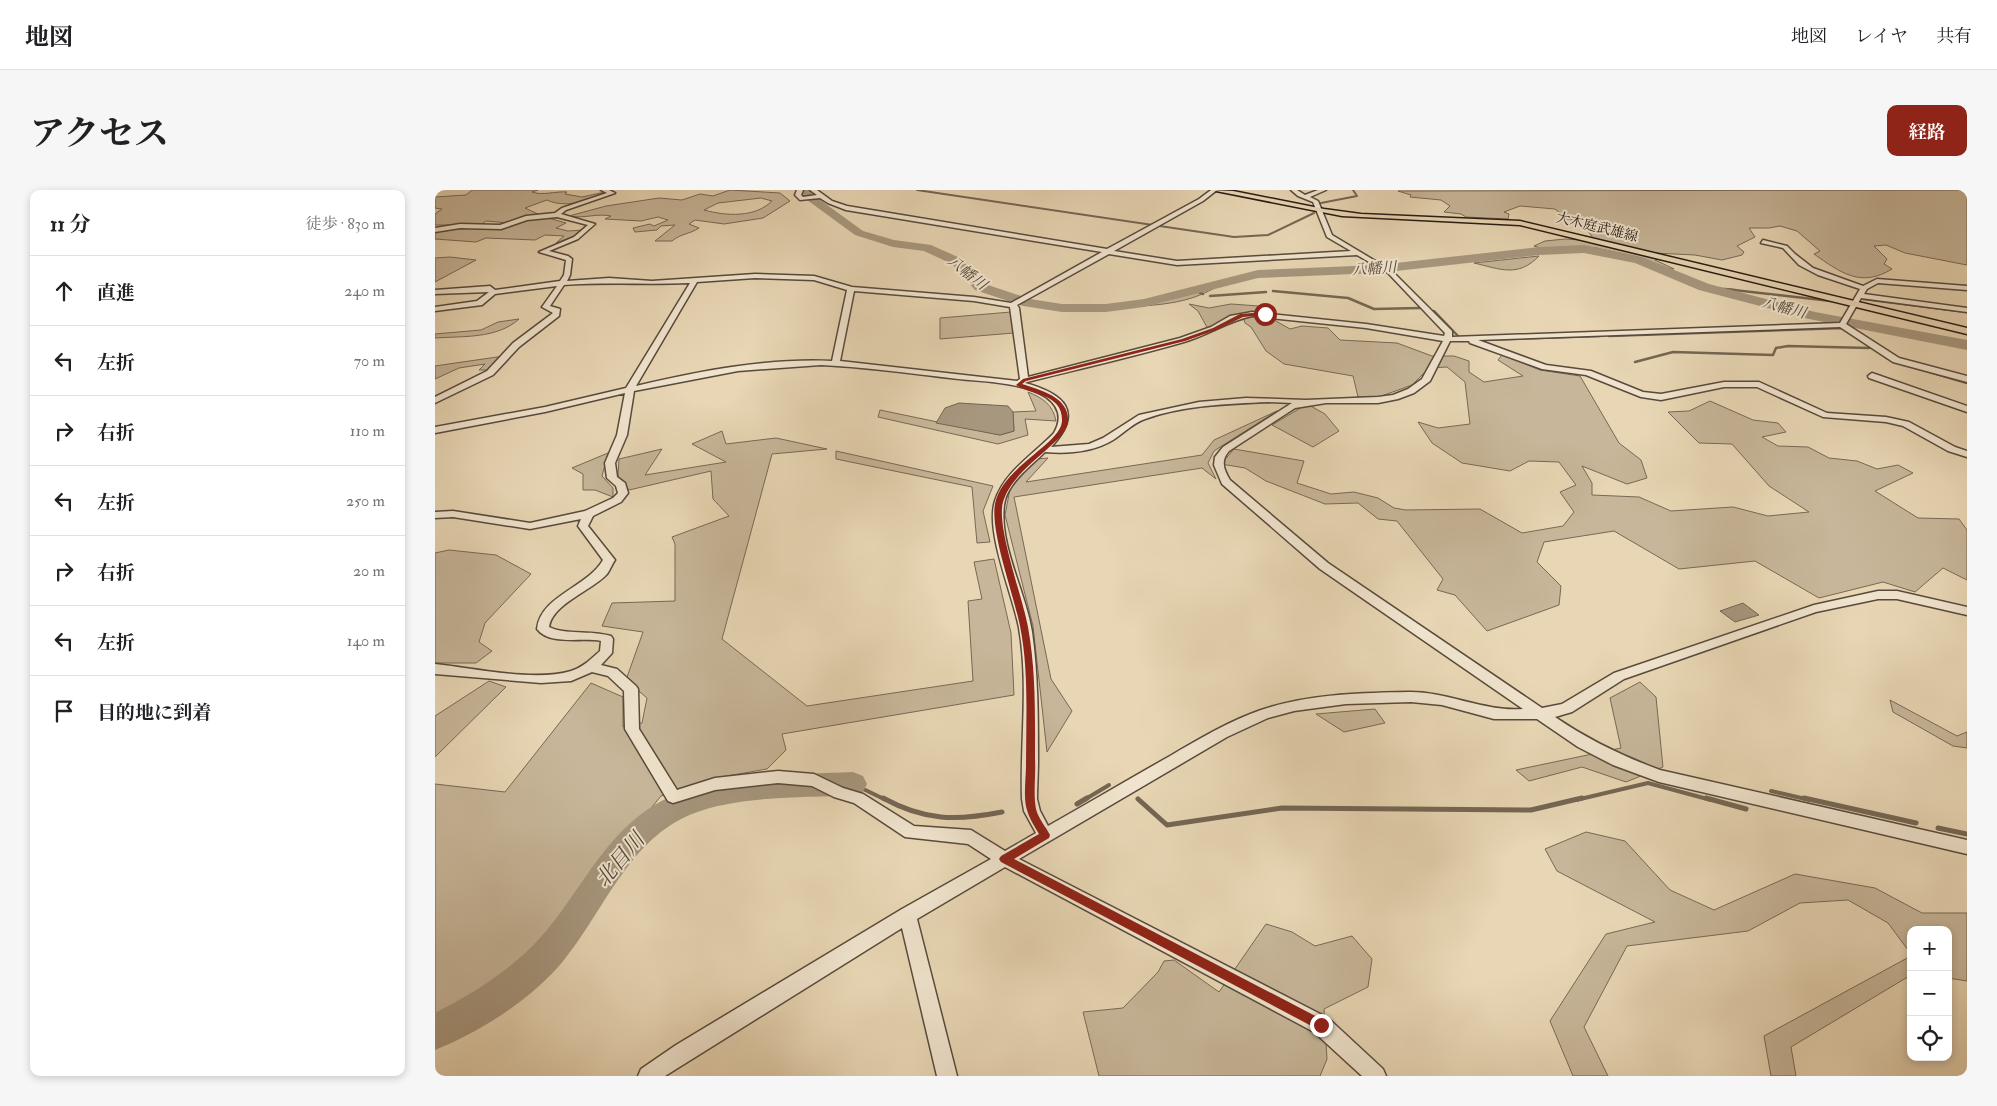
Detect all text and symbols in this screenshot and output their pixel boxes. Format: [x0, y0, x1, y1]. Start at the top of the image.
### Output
text: 地図 [25, 22, 73, 53]
text: 地図 [1791, 25, 1827, 48]
text: レイヤ [1855, 25, 1908, 48]
text: 共有 [1936, 25, 1972, 48]
button: 経路 [1887, 105, 1967, 156]
text: アクセス [30, 112, 169, 156]
street label: 大木庭武雄線 [1554, 209, 1640, 245]
text: 11 分 [50, 211, 90, 238]
text: 徒歩 · 830 m [305, 214, 385, 234]
water label: 八幡川 [943, 252, 992, 296]
water label: 八幡川 [1351, 258, 1399, 280]
icon: ahead [50, 277, 78, 305]
text: 直進 [97, 281, 135, 305]
text: 240 m [344, 281, 385, 301]
water label: 八幡川 [1760, 293, 1810, 324]
route start [1254, 303, 1277, 326]
icon: left [50, 347, 78, 375]
text: 左折 [97, 351, 135, 375]
text: 70 m [354, 351, 385, 371]
icon: right [50, 417, 78, 445]
text: 右折 [97, 421, 135, 445]
text: 110 m [350, 421, 385, 441]
icon: left [50, 487, 78, 515]
text: 左折 [97, 491, 135, 515]
text: 250 m [346, 491, 385, 511]
icon: right [50, 557, 78, 585]
text: 右折 [97, 561, 135, 585]
text: 20 m [353, 561, 385, 581]
icon: left [50, 627, 78, 655]
text: 左折 [97, 631, 135, 655]
text: 140 m [347, 631, 385, 651]
icon: arrive [50, 697, 78, 725]
text: 目的地に到着 [97, 701, 211, 725]
water label: 北目川 [589, 826, 652, 893]
map controls [1907, 926, 1952, 1061]
button: + [1907, 926, 1952, 971]
button: − [1907, 971, 1952, 1016]
route end [1310, 1014, 1333, 1037]
button: locate [1907, 1016, 1952, 1061]

